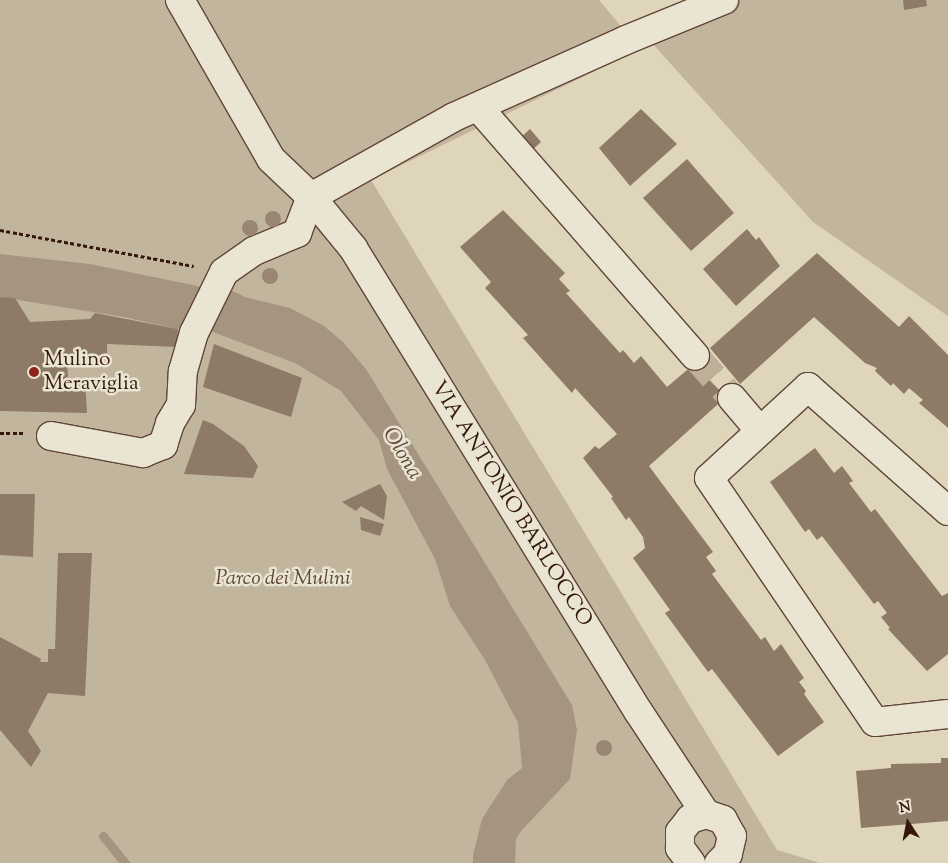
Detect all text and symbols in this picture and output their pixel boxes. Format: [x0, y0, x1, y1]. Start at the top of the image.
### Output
place label: Mulino Meraviglia [44, 347, 139, 397]
marker: Mulino Meraviglia [28, 366, 40, 378]
street label: VIA ANTONIO BARLOCCO [425, 377, 597, 631]
water label: Olona [375, 423, 427, 485]
park label: Parco dei Mulini [215, 566, 351, 592]
text: N [898, 797, 913, 819]
north arrow [883, 798, 933, 848]

